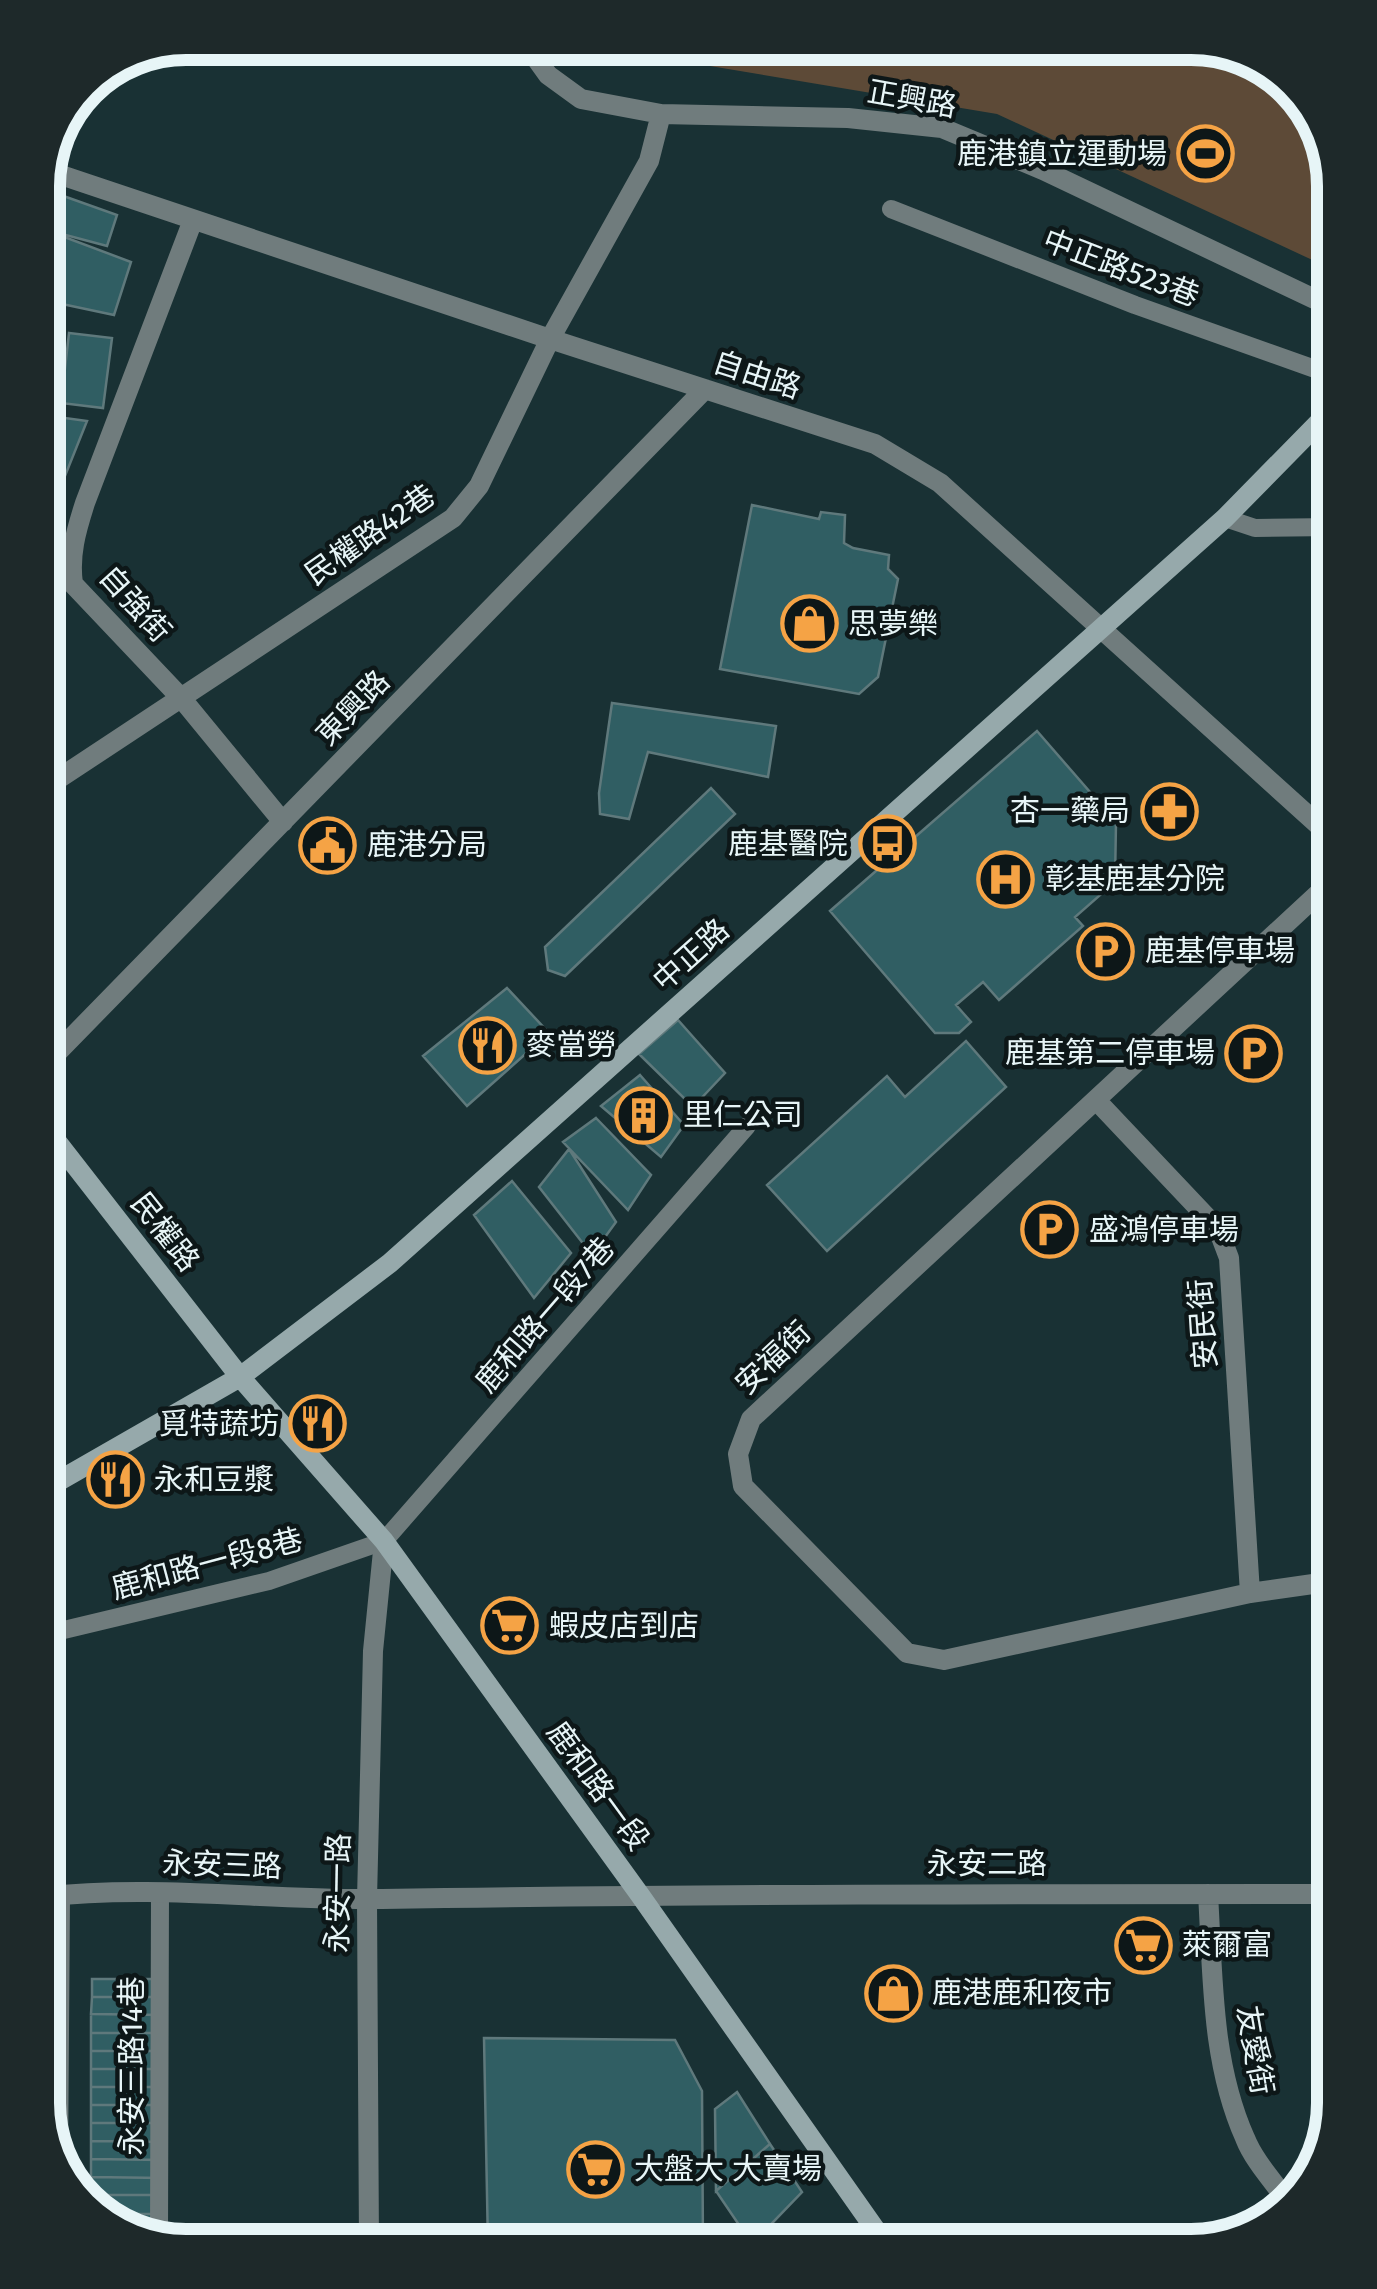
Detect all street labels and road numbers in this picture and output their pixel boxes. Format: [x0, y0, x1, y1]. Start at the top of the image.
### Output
street label: 正興路 [865, 73, 959, 125]
street label: 中正路523巷 [1038, 222, 1204, 314]
street label: 自由路 [709, 344, 805, 406]
street label: 民權路42巷 [298, 477, 442, 593]
street label: 自強街 [92, 559, 178, 649]
street label: 東興路 [309, 663, 397, 753]
street label: 中正路 [646, 912, 736, 998]
street label: 民權路 [123, 1185, 207, 1279]
street label: 鹿和路一段7巷 [468, 1230, 622, 1400]
street label: 安民街 [1182, 1278, 1224, 1370]
street label: 安福街 [728, 1314, 818, 1402]
street label: 鹿和路一段8巷 [107, 1521, 307, 1607]
street label: 鹿和路一段 [539, 1715, 657, 1857]
street label: 永安一路 [319, 1833, 357, 1953]
street label: 永安三路 [161, 1845, 283, 1885]
street label: 永安二路 [927, 1846, 1047, 1882]
street label: 永安三路14巷 [114, 1977, 150, 2155]
street label: 友愛街 [1229, 2003, 1281, 2097]

